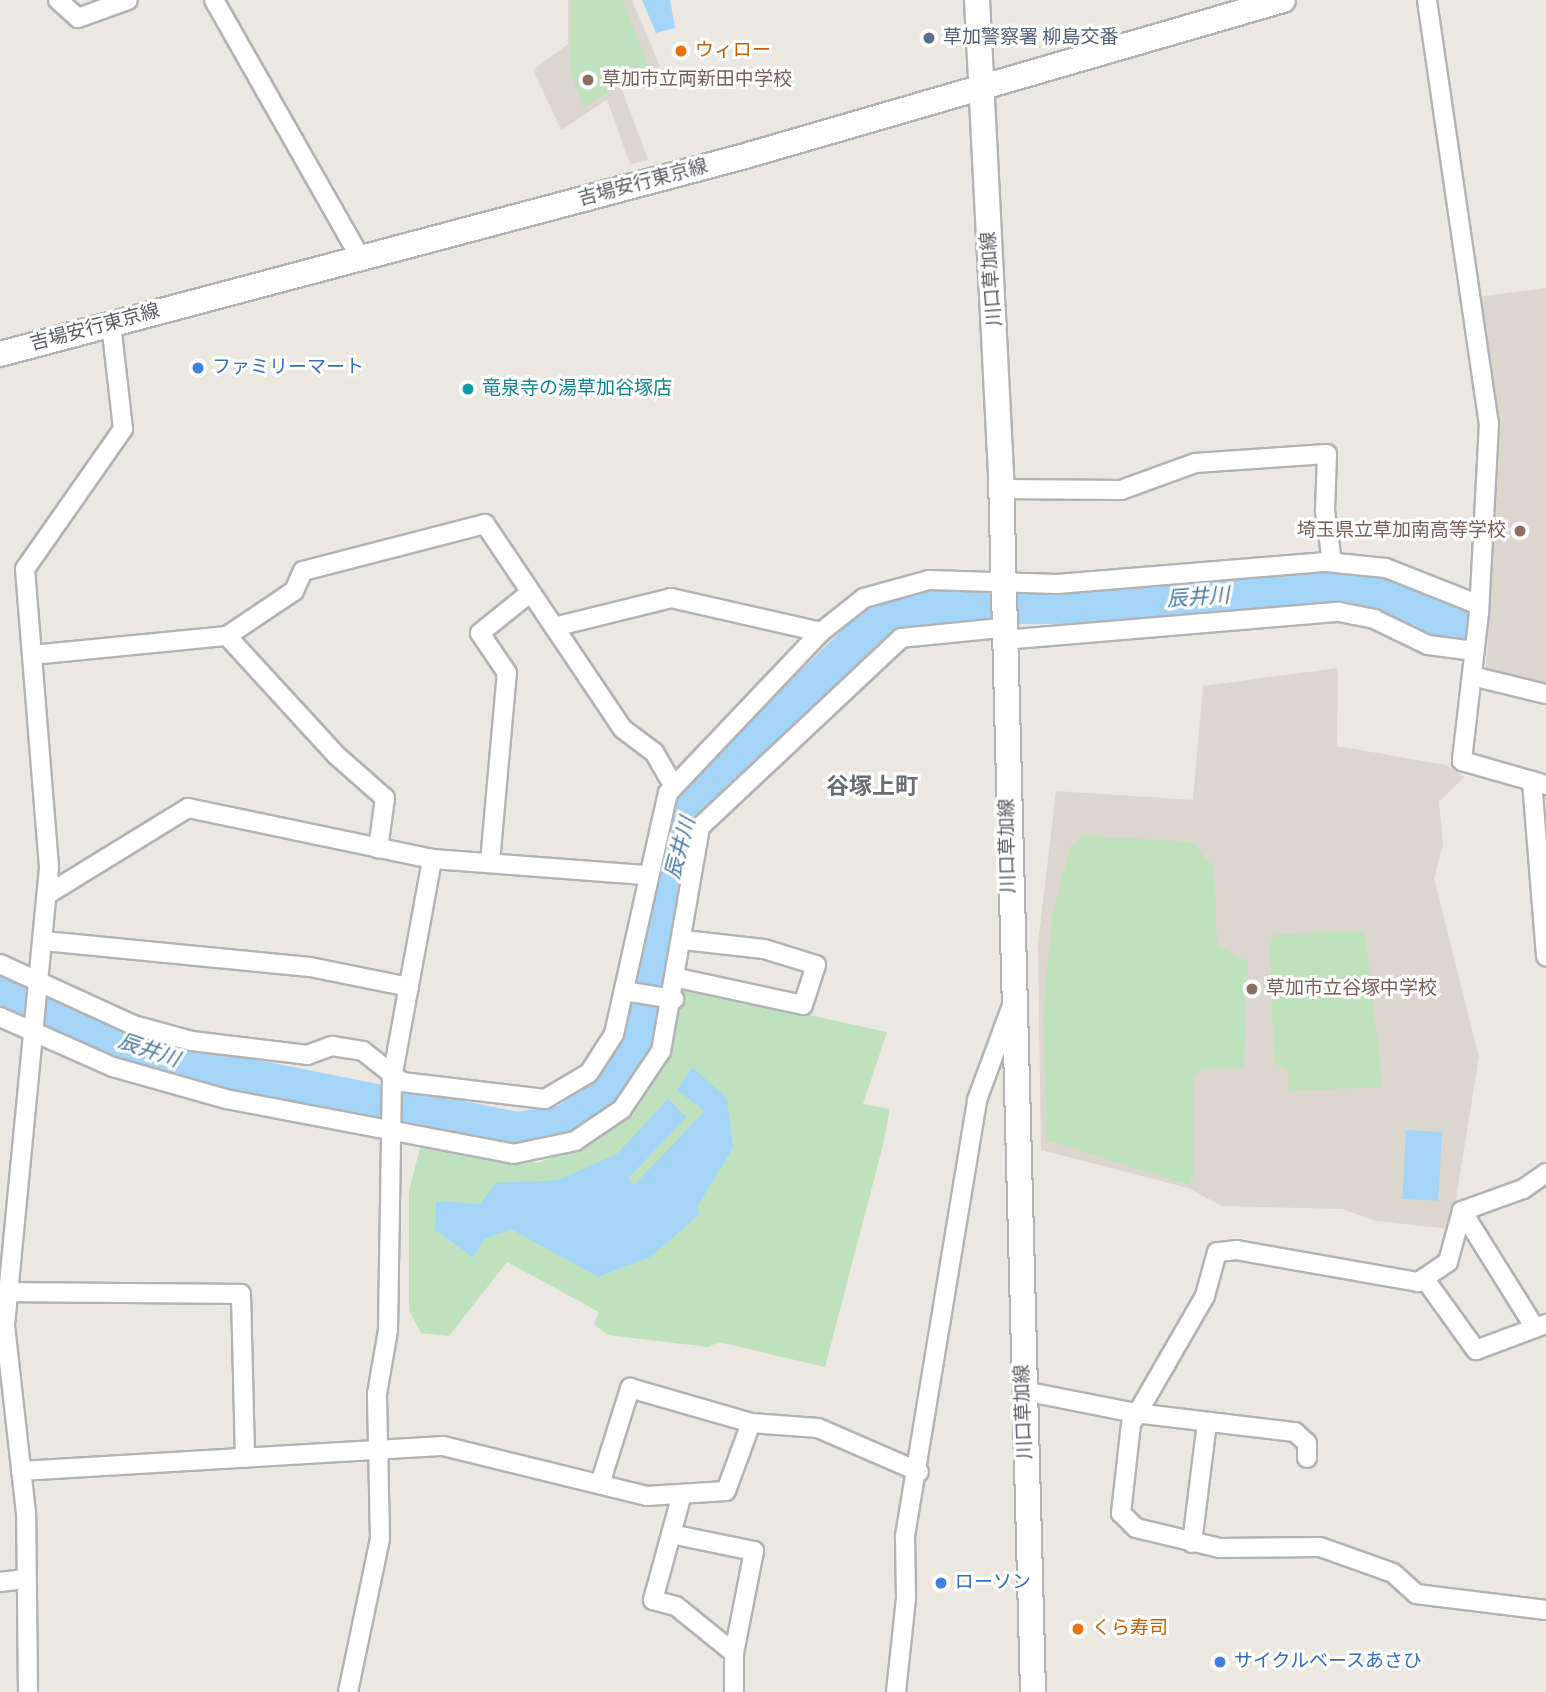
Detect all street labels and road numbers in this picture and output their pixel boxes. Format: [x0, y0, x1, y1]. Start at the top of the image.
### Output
street label: 吉場安行東京線 [576, 155, 710, 211]
street label: 川口草加線 [977, 231, 1007, 327]
street label: 吉場安行東京線 [28, 300, 162, 356]
street label: 川口草加線 [996, 798, 1020, 894]
street label: 川口草加線 [1011, 1364, 1037, 1460]

